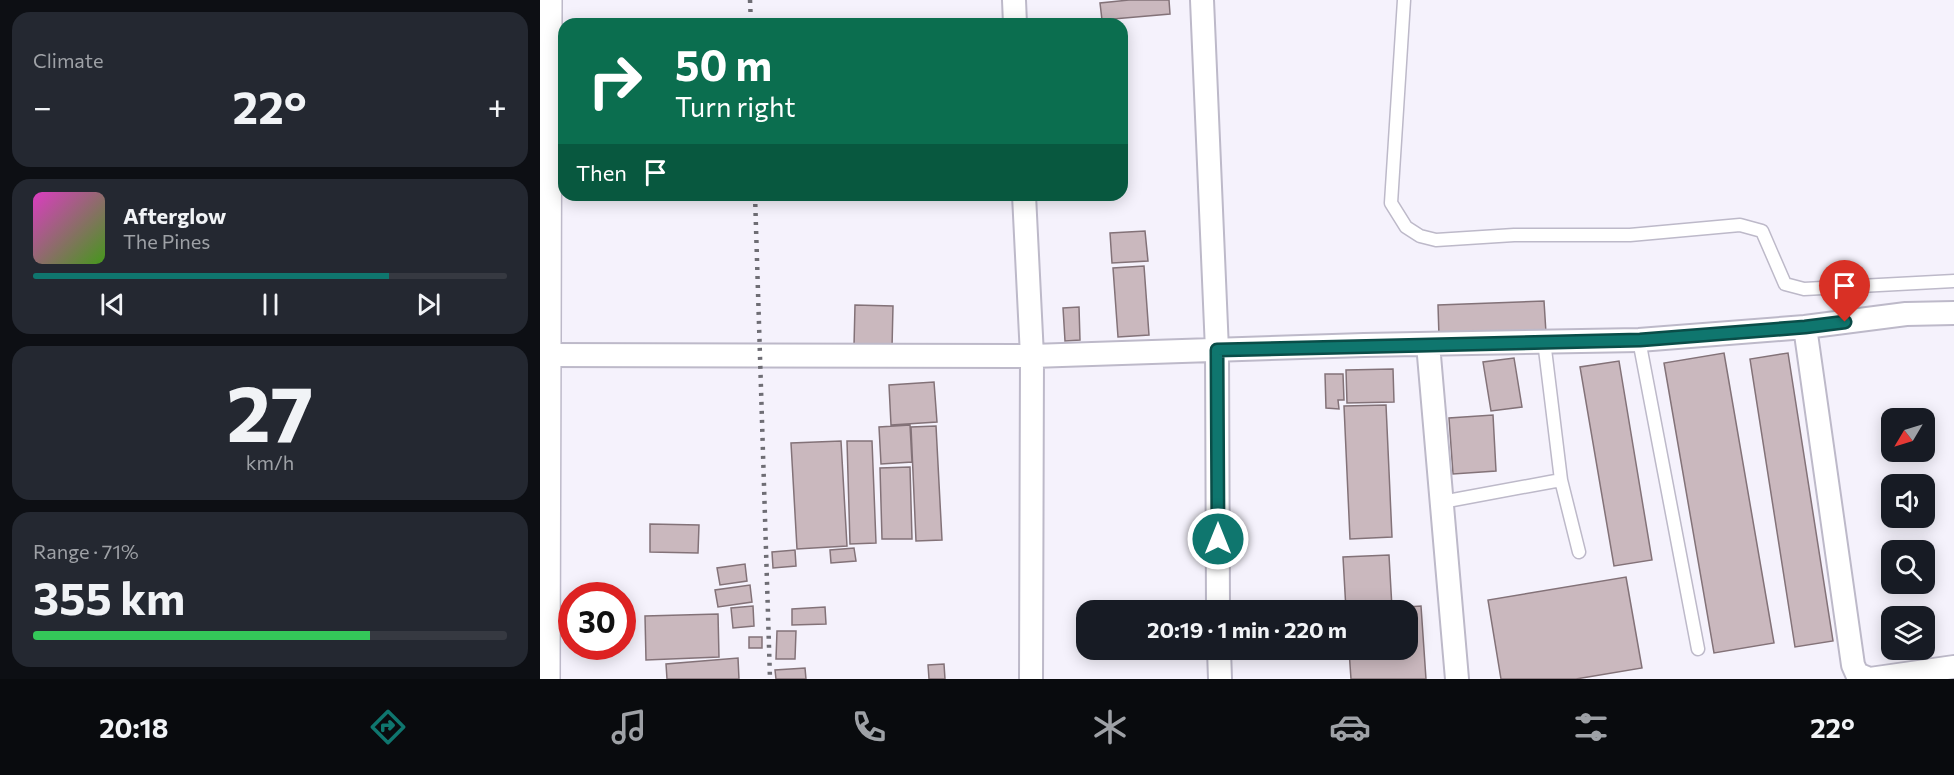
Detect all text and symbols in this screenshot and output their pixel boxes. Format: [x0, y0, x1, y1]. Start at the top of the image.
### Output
text: 50 m [675, 38, 772, 90]
icon: right [576, 42, 654, 120]
text: Climate [33, 48, 103, 72]
text: 22° [233, 78, 307, 133]
text: − [33, 85, 52, 126]
text: + [488, 85, 507, 126]
text: Turn right [675, 90, 795, 123]
icon: arrive [639, 156, 672, 189]
text: Then [576, 159, 627, 186]
text: Afterglow [123, 202, 226, 229]
text: The Pines [123, 229, 210, 253]
pin [1819, 260, 1870, 322]
icon: arrive [1828, 269, 1861, 302]
icon: previous [96, 288, 129, 321]
icon: pause [254, 288, 287, 321]
icon: next [412, 288, 445, 321]
text: 27 [227, 363, 313, 458]
north arrow [1881, 408, 1935, 462]
map controls [1881, 408, 1935, 660]
text: km/h [246, 450, 294, 474]
button: sound [1881, 474, 1935, 528]
position arrow [1186, 507, 1250, 571]
text: Range · 71% [33, 539, 139, 563]
button: search [1881, 540, 1935, 594]
text: 355 km [33, 569, 185, 624]
speed limit sign: 30 [558, 582, 636, 660]
button: layers [1881, 606, 1935, 660]
text: 20:19 · 1 min · 220 m [1147, 616, 1347, 643]
icon: directions [367, 706, 409, 748]
icon: music [608, 706, 650, 748]
icon: phone [848, 706, 890, 748]
icon: climate [1089, 706, 1131, 748]
icon: car [1329, 706, 1371, 748]
icon: filters [1570, 706, 1612, 748]
text: 20:18 [99, 711, 168, 744]
text: 22° [1810, 711, 1855, 744]

